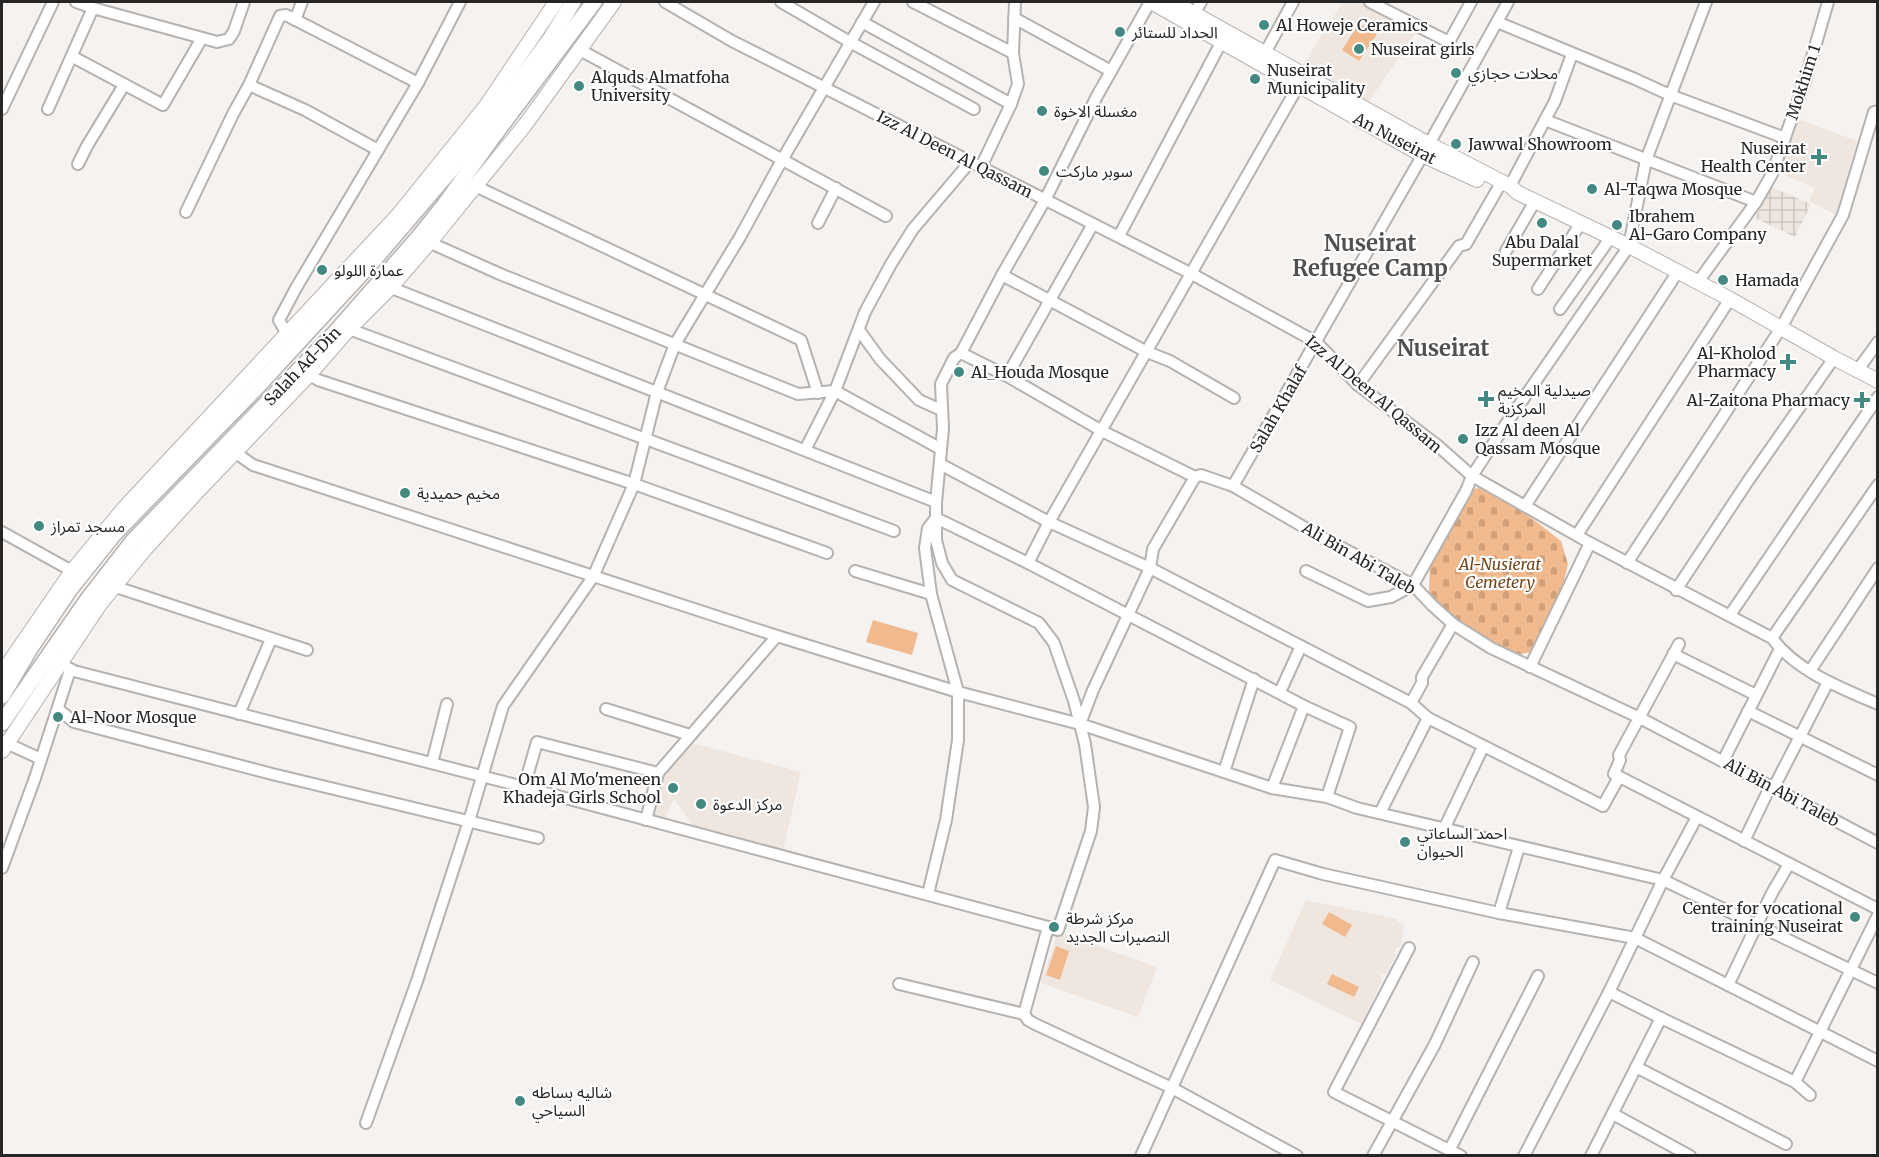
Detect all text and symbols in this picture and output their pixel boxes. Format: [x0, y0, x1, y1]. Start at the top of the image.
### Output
place label: Al Howeje Ceramics [1275, 15, 1428, 35]
marker: Al Howeje Ceramics [1257, 18, 1271, 32]
place label: الحداد للستائر [1131, 22, 1218, 42]
marker: الحداد للستائر [1113, 25, 1127, 39]
place label: Nuseirat girls [1371, 39, 1475, 59]
marker: Nuseirat girls [1352, 42, 1366, 56]
street label: Mokhim 1 [1782, 42, 1824, 122]
place label: Nuseirat Municipality [1267, 60, 1366, 98]
place label: محلات حجازي [1468, 63, 1558, 86]
marker: محلات حجازي [1449, 66, 1463, 80]
place label: Alquds Almatfoha University [590, 67, 730, 105]
marker: Nuseirat Municipality [1248, 72, 1262, 86]
marker: Alquds Almatfoha University [572, 79, 586, 93]
place label: مغسلة الاخوة [1054, 101, 1137, 121]
marker: مغسلة الاخوة [1035, 104, 1049, 118]
street label: Izz Al Deen Al Qassam [874, 106, 1036, 202]
street label: An Nuseirat [1349, 107, 1440, 169]
place label: Jawwal Showroom [1467, 134, 1612, 154]
marker: Jawwal Showroom [1449, 137, 1463, 151]
place label: Nuseirat Health Center [1701, 138, 1807, 176]
marker: Nuseirat Health Center [1810, 148, 1828, 166]
place label: سوبر ماركت [1056, 161, 1133, 181]
marker: سوبر ماركت [1037, 164, 1051, 178]
place label: Al-Taqwa Mosque [1603, 179, 1742, 199]
marker: Al-Taqwa Mosque [1585, 182, 1599, 196]
place label: Ibrahem Al-Garo Company [1628, 206, 1767, 244]
marker: Abu Dalal Supermarket [1535, 216, 1549, 230]
marker: Ibrahem Al-Garo Company [1610, 218, 1624, 232]
district label: Nuseirat Refugee Camp [1292, 229, 1448, 282]
place label: Abu Dalal Supermarket [1492, 232, 1593, 270]
place label: عمارة اللولو [334, 260, 404, 280]
marker: عمارة اللولو [315, 263, 329, 277]
place label: Hamada [1735, 270, 1800, 290]
marker: Hamada [1716, 273, 1730, 287]
street label: Salah Ad-Din [259, 322, 345, 410]
street label: Izz Al Deen Al Qassam [1302, 331, 1446, 457]
district label: Nuseirat [1397, 334, 1489, 362]
place label: Al-Kholod Pharmacy [1696, 343, 1777, 381]
marker: Al-Kholod Pharmacy [1781, 355, 1795, 369]
street label: Salah Khalaf [1245, 361, 1311, 456]
place label: Al_Houda Mosque [970, 362, 1109, 382]
marker: Al_Houda Mosque [952, 365, 966, 379]
place label: صيدلية المخيم المركزية [1498, 380, 1591, 418]
place label: Al-Zaitona Pharmacy [1686, 390, 1851, 410]
marker: صيدلية المخيم المركزية [1479, 392, 1493, 406]
marker: Al-Zaitona Pharmacy [1855, 393, 1869, 407]
place label: Izz Al deen Al Qassam Mosque [1475, 420, 1600, 458]
marker: Izz Al deen Al Qassam Mosque [1456, 432, 1470, 446]
place label: مخيم حميدية [417, 483, 500, 506]
marker: مخيم حميدية [398, 486, 412, 500]
place label: مسجد تمراز [50, 516, 125, 536]
street label: Ali Bin Abi Taleb [1298, 517, 1420, 599]
marker: مسجد تمراز [32, 519, 46, 533]
park label: Al-Nusierat Cemetery [1457, 554, 1542, 592]
place label: Al-Noor Mosque [69, 707, 196, 727]
marker: Al-Noor Mosque [51, 710, 65, 724]
street label: Ali Bin Abi Taleb [1720, 753, 1843, 831]
place label: Om Al Mo'meneen Khadeja Girls School [503, 769, 661, 807]
marker: Om Al Mo'meneen Khadeja Girls School [666, 781, 680, 795]
place label: مركز الدعوة [713, 794, 782, 814]
marker: مركز الدعوة [694, 797, 708, 811]
place label: احمد الساعاتي الحيوان [1417, 823, 1507, 861]
marker: احمد الساعاتي الحيوان [1398, 835, 1412, 849]
place label: Center for vocational training Nuseirat [1682, 898, 1844, 936]
place label: مركز شرطة النصيرات الجديد [1066, 908, 1170, 946]
marker: Center for vocational training Nuseirat [1848, 910, 1862, 924]
marker: مركز شرطة النصيرات الجديد [1047, 920, 1061, 934]
place label: شاليه بساطه السياحي [532, 1082, 612, 1123]
marker: شاليه بساطه السياحي [513, 1094, 527, 1108]

